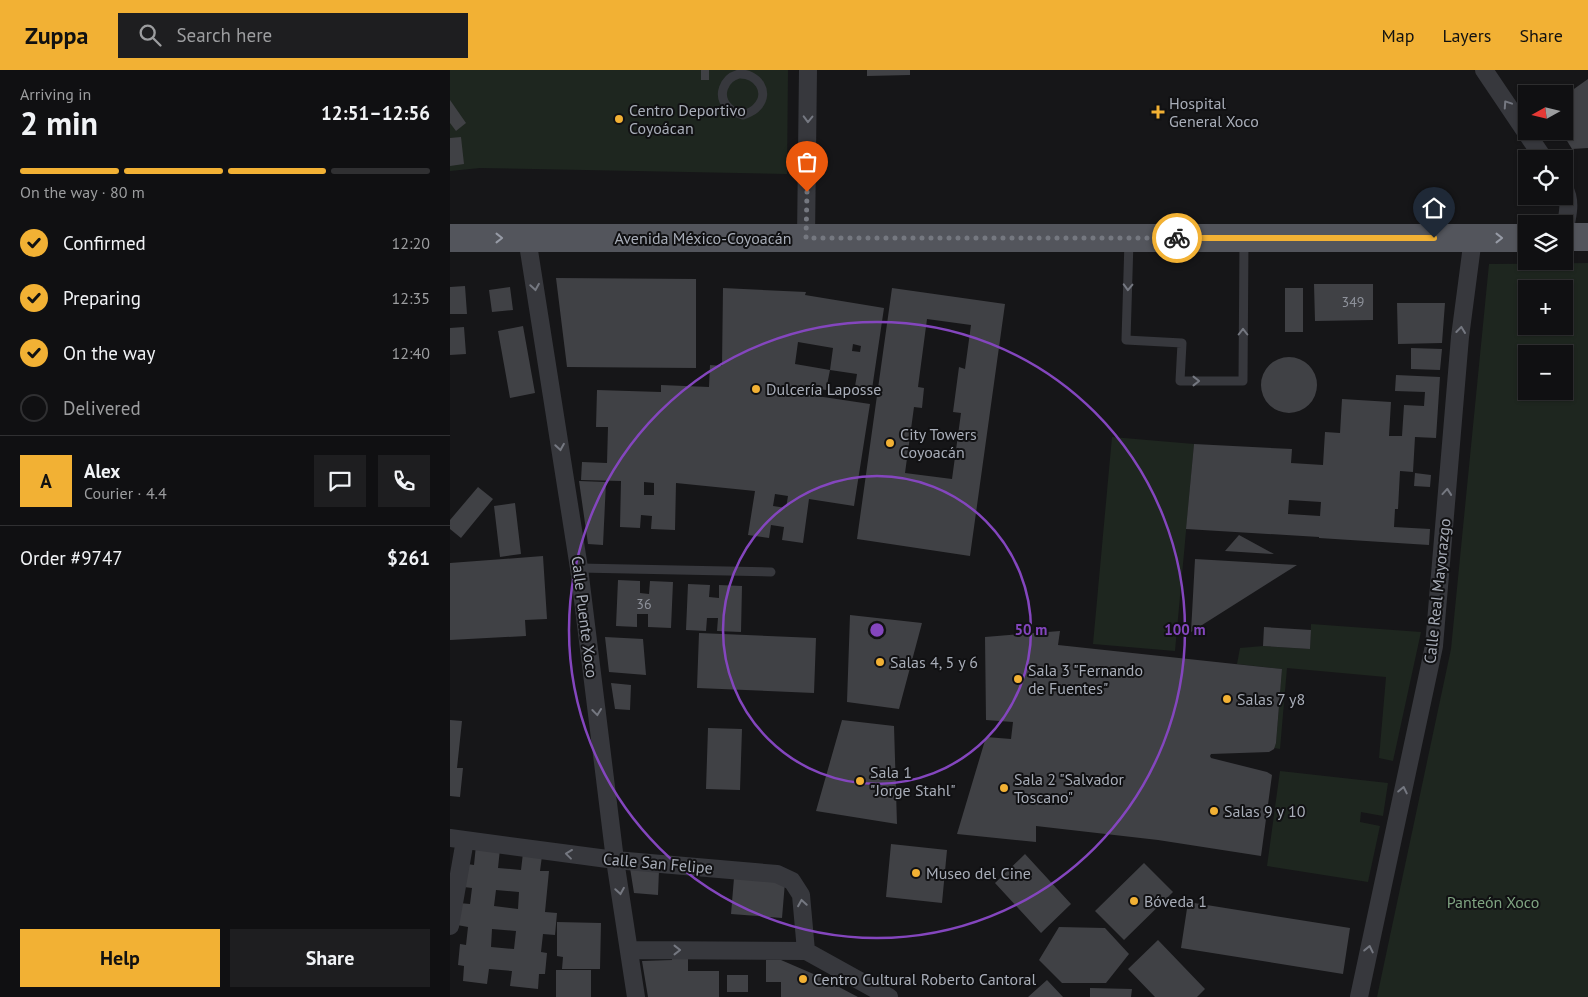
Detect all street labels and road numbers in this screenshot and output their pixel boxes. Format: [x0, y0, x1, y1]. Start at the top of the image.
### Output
street label: Avenida México-Coyoacán [614, 228, 792, 248]
street label: Calle Real Mayorazgo [1419, 517, 1455, 665]
street label: Calle Puente Xoco [568, 555, 602, 679]
street label: Calle San Felipe [602, 848, 714, 878]

